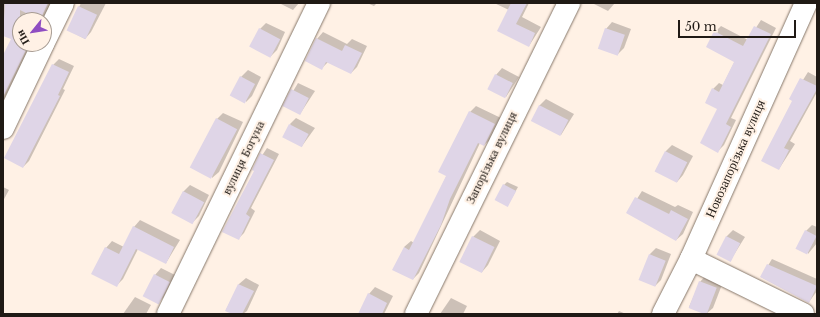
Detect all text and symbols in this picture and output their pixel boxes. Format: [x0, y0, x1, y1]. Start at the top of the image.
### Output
north arrow [12, 12, 52, 52]
scale bar [680, 12, 798, 38]
text: 50 m [685, 19, 717, 34]
text: Пн [13, 28, 32, 47]
street label: Новозапорізька вулиця [703, 98, 769, 220]
street label: Запорізька вулиця [463, 109, 521, 207]
street label: вулиця Богуна [219, 119, 269, 197]

